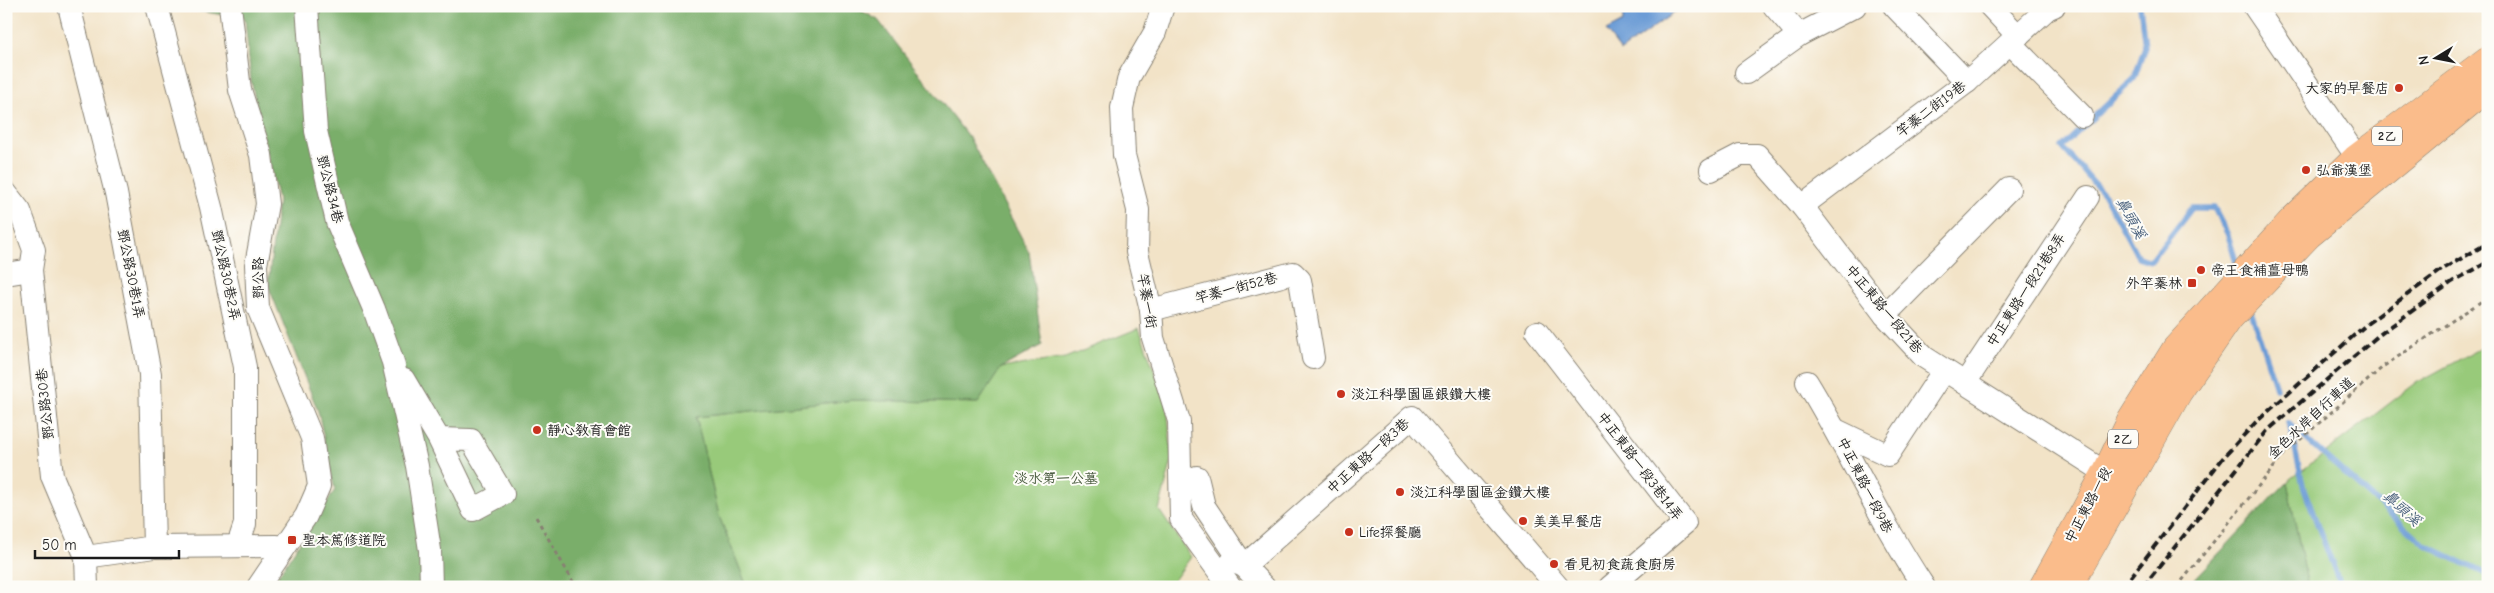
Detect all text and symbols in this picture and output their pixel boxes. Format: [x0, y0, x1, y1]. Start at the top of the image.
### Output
north arrow [2412, 32, 2462, 82]
text: N [2415, 54, 2433, 66]
street label: 竿蓁二街19巷 [1893, 77, 1970, 141]
place label: 大家的早餐店 [2305, 80, 2389, 97]
marker: 大家的早餐店 [2393, 82, 2405, 94]
road number: 2乙 [2372, 126, 2402, 146]
street label: 鄧公路34巷 [313, 153, 347, 226]
place label: 弘爺漢堡 [2316, 162, 2372, 179]
marker: 弘爺漢堡 [2300, 164, 2312, 176]
water label: 鼻頭溪 [2112, 194, 2150, 243]
street label: 鄧公路30巷1弄 [114, 228, 148, 320]
street label: 鄧公路30巷2弄 [208, 228, 244, 322]
street label: 中正東路一段21巷8弄 [1983, 230, 2069, 350]
street label: 鄧公路 [250, 257, 267, 299]
street label: 中正東路一段21巷 [1842, 261, 1927, 358]
place label: 帝王食補薑母鴨 [2211, 262, 2309, 279]
marker: 帝王食補薑母鴨 [2195, 264, 2207, 276]
street label: 竿蓁一街52巷 [1193, 269, 1280, 307]
street label: 竿蓁一街 [1134, 272, 1160, 330]
place label: 外竿蓁林 [2126, 275, 2183, 292]
marker: 外竿蓁林 [2186, 277, 2198, 289]
street label: 鄧公路30巷 [33, 367, 57, 441]
street label: 金色水岸自行車道 [2264, 374, 2358, 462]
place label: 淡江科學園區銀鑽大樓 [1351, 386, 1491, 403]
marker: 淡江科學園區銀鑽大樓 [1335, 388, 1347, 400]
street label: 中正東路一段3巷14弄 [1594, 408, 1686, 524]
street label: 中正東路一段3巷 [1323, 414, 1413, 497]
place label: 靜心教育會館 [547, 422, 631, 439]
marker: 靜心教育會館 [531, 424, 543, 436]
road number: 2乙 [2108, 429, 2138, 448]
street label: 中正東路一段9巷 [1833, 434, 1897, 537]
street label: 中正東路一段 [2061, 464, 2115, 546]
park label: 淡水第一公墓 [1014, 470, 1098, 487]
place label: 淡江科學園區金鑽大樓 [1410, 484, 1550, 501]
marker: 淡江科學園區金鑽大樓 [1394, 486, 1406, 498]
water label: 鼻頭溪 [2379, 486, 2425, 530]
place label: 美美早餐店 [1533, 513, 1603, 530]
marker: 美美早餐店 [1517, 515, 1529, 527]
place label: Life探餐廳 [1359, 524, 1422, 541]
marker: Life探餐廳 [1343, 526, 1355, 538]
scale bar [35, 528, 179, 560]
place label: 聖本篤修道院 [302, 532, 386, 549]
marker: 聖本篤修道院 [286, 534, 298, 546]
text: 50 m [42, 536, 77, 554]
place label: 看見初食蔬食廚房 [1564, 556, 1676, 573]
marker: 看見初食蔬食廚房 [1548, 558, 1560, 570]

